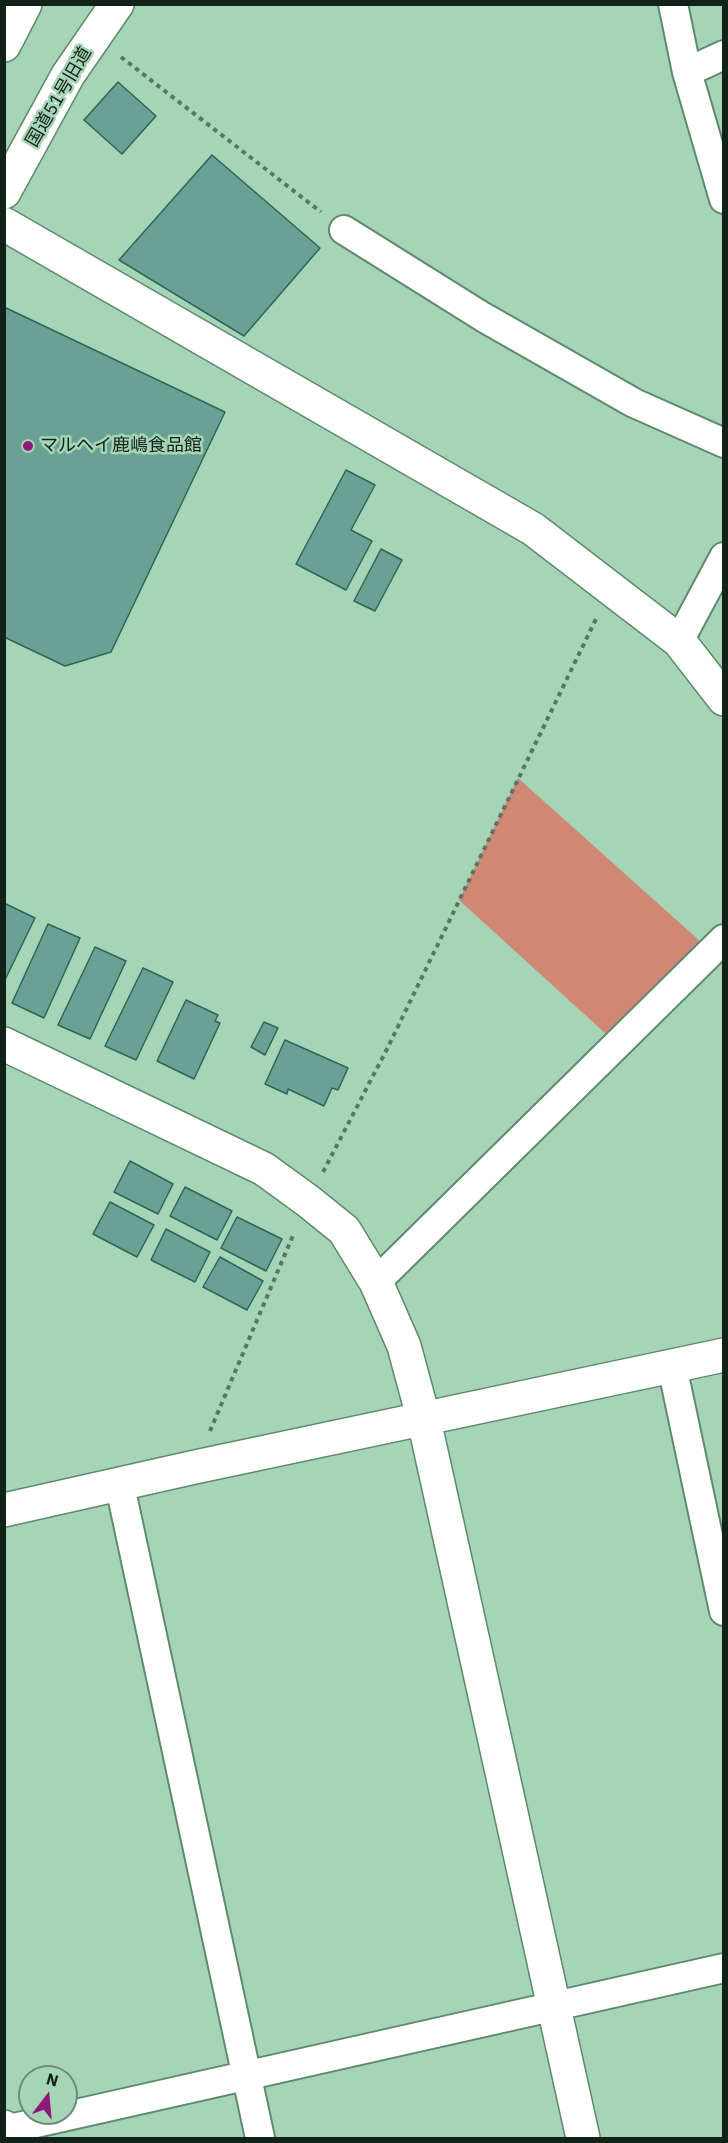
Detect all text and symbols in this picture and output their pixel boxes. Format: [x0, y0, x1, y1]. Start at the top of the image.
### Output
street label: 国道51号旧道 [22, 43, 96, 151]
place label: マルヘイ鹿嶋食品館 [40, 435, 202, 457]
marker: マルヘイ鹿嶋食品館 [21, 439, 35, 453]
north arrow [18, 2065, 78, 2125]
text: N [44, 2068, 61, 2091]

